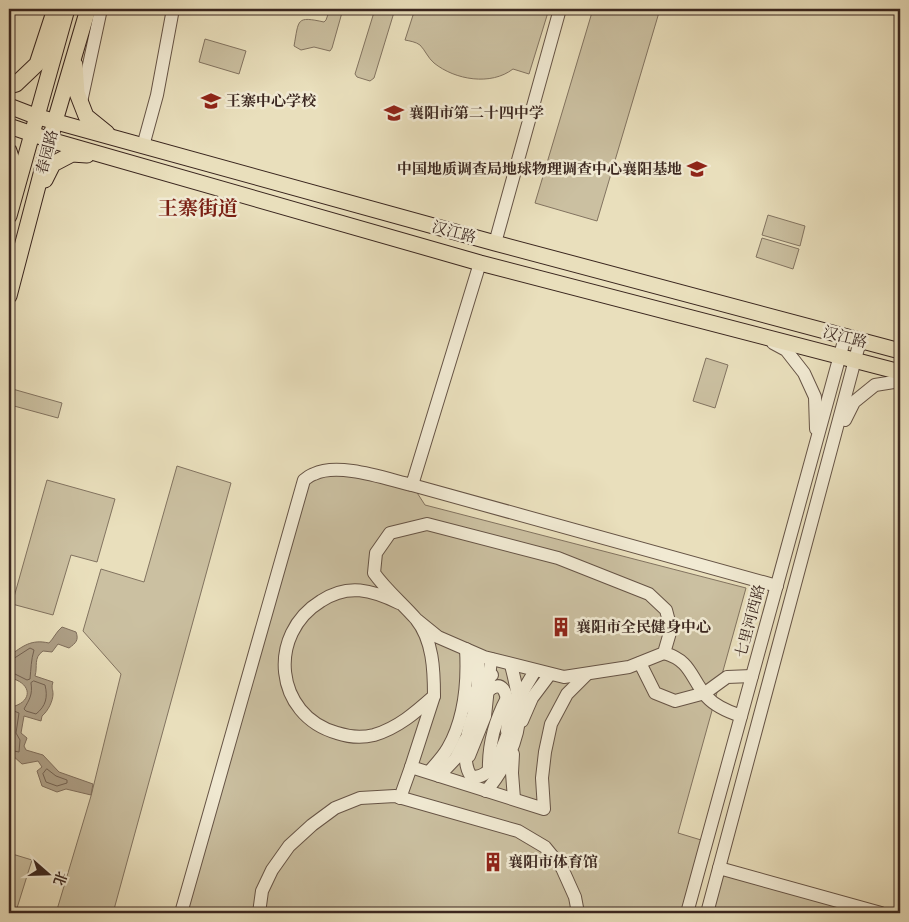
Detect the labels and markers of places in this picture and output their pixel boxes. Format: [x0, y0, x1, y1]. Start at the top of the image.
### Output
school or university icon: 王寨中心学校 [200, 90, 222, 112]
place label: 王寨中心学校 [226, 91, 317, 111]
school or university icon: 襄阳市第二十四中学 [383, 102, 405, 124]
place label: 襄阳市第二十四中学 [409, 103, 544, 123]
school or university icon: 中国地质调查局地球物理调查中心襄阳基地 [686, 158, 708, 180]
place label: 中国地质调查局地球物理调查中心襄阳基地 [397, 159, 682, 179]
building icon: 襄阳市全民健身中心 [550, 616, 572, 638]
place label: 襄阳市全民健身中心 [576, 617, 711, 637]
building icon: 襄阳市体育馆 [482, 851, 504, 873]
place label: 襄阳市体育馆 [508, 852, 598, 872]

